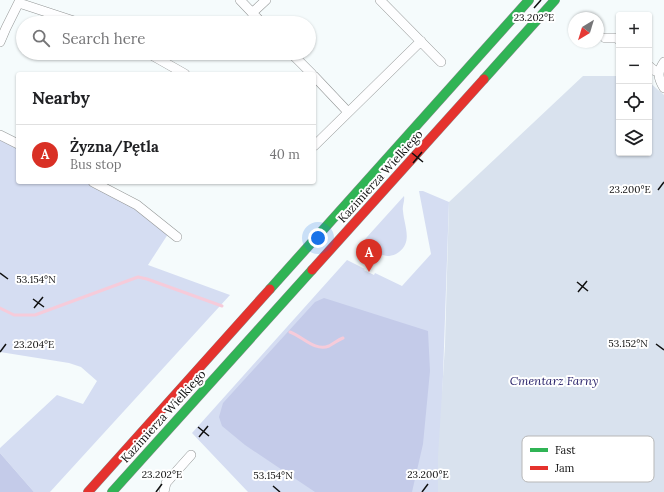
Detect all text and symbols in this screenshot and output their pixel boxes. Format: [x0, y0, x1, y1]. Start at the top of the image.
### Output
text: 23.202°E [514, 11, 554, 24]
north arrow [568, 12, 604, 48]
map controls [616, 12, 652, 156]
button: + [616, 12, 652, 48]
search box [16, 16, 316, 60]
icon: search [30, 27, 52, 49]
text: Search here [62, 29, 145, 48]
button: − [616, 48, 652, 84]
button: locate [616, 84, 652, 120]
text: Nearby [32, 87, 90, 109]
button: layers [616, 120, 652, 156]
street label: Kazimierza Wielkiego [334, 126, 426, 226]
text: Żyzna/Pętla [70, 137, 159, 156]
text: A [41, 146, 49, 163]
text: 40 m [270, 146, 300, 163]
text: Bus stop [70, 156, 122, 173]
text: 23.200°E [609, 183, 651, 196]
your location [308, 228, 328, 248]
pin: A [356, 239, 382, 272]
text: 53.154°N [16, 273, 56, 286]
text: 53.152°N [608, 337, 648, 350]
text: 23.204°E [14, 338, 54, 351]
street label: Kazimierza Wielkiego [117, 366, 209, 466]
park label: Cmentarz Farny [510, 373, 598, 388]
legend [522, 436, 654, 482]
text: Fast [555, 443, 576, 457]
text: Jam [554, 461, 575, 475]
text: 23.202°E [142, 468, 182, 481]
text: 23.200°E [407, 468, 449, 481]
text: 53.154°N [253, 469, 293, 482]

